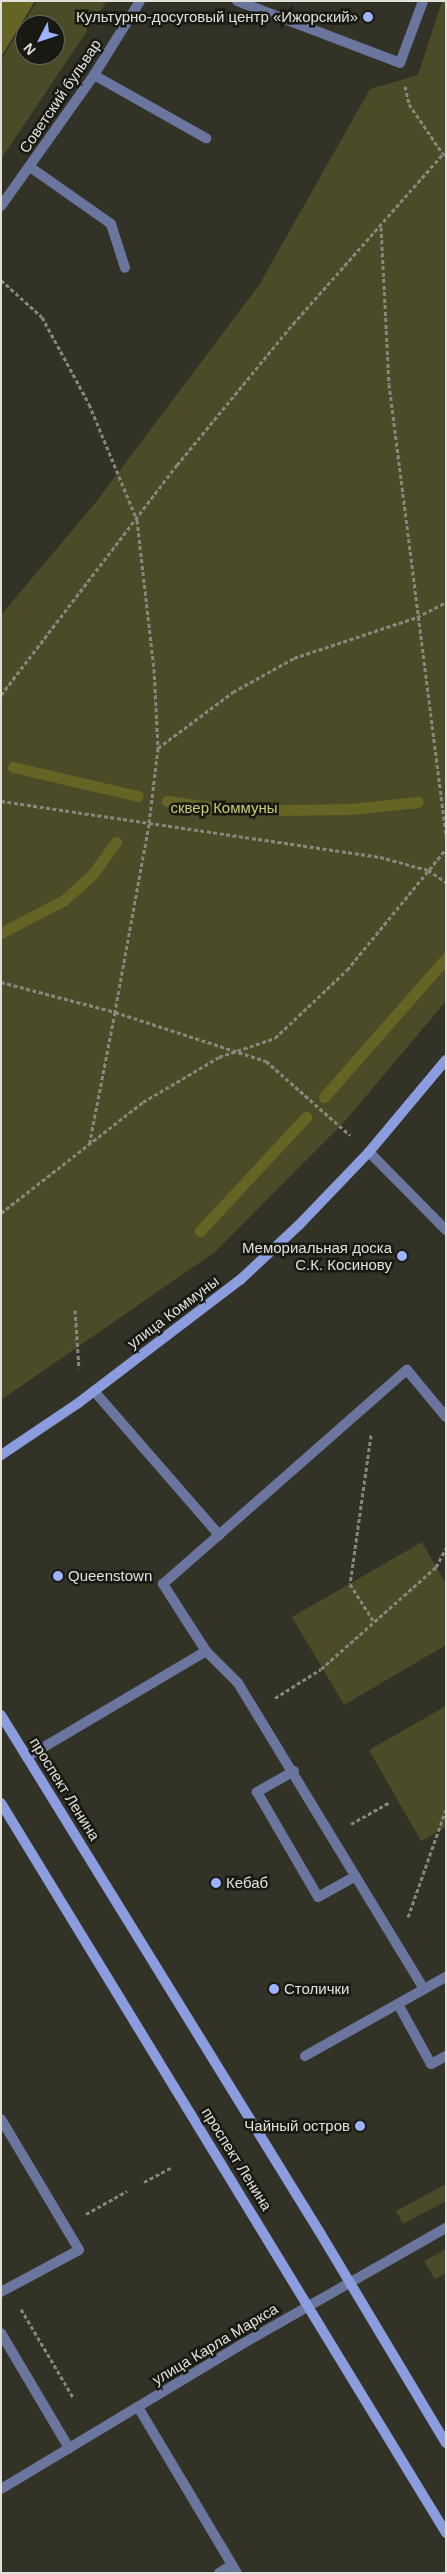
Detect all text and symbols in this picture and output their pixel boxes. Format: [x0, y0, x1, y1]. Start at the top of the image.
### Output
place label: Культурно-досуговый центр «Ижорский» [76, 8, 358, 26]
marker: Культурно-досуговый центр «Ижорский» [362, 11, 374, 23]
north arrow [15, 15, 65, 65]
street label: Советский бульвар [15, 36, 105, 156]
text: N [20, 40, 39, 58]
park label: сквер Коммуны [170, 799, 278, 817]
place label: Мемориальная доска С.К. Косинову [242, 1238, 392, 1273]
marker: Мемориальная доска С.К. Косинову [396, 1250, 408, 1262]
street label: улица Коммуны [124, 1272, 222, 1352]
place label: Queenstown [68, 1567, 152, 1585]
marker: Queenstown [52, 1570, 64, 1582]
street label: проспект Ленина [26, 1734, 104, 1844]
place label: Кебаб [226, 1874, 268, 1892]
marker: Кебаб [210, 1877, 222, 1889]
place label: Столички [284, 1980, 349, 1998]
marker: Столички [268, 1983, 280, 1995]
street label: проспект Ленина [198, 2104, 276, 2214]
place label: Чайный остров [244, 2117, 350, 2135]
marker: Чайный остров [354, 2120, 366, 2132]
street label: улица Карла Маркса [149, 2299, 281, 2389]

